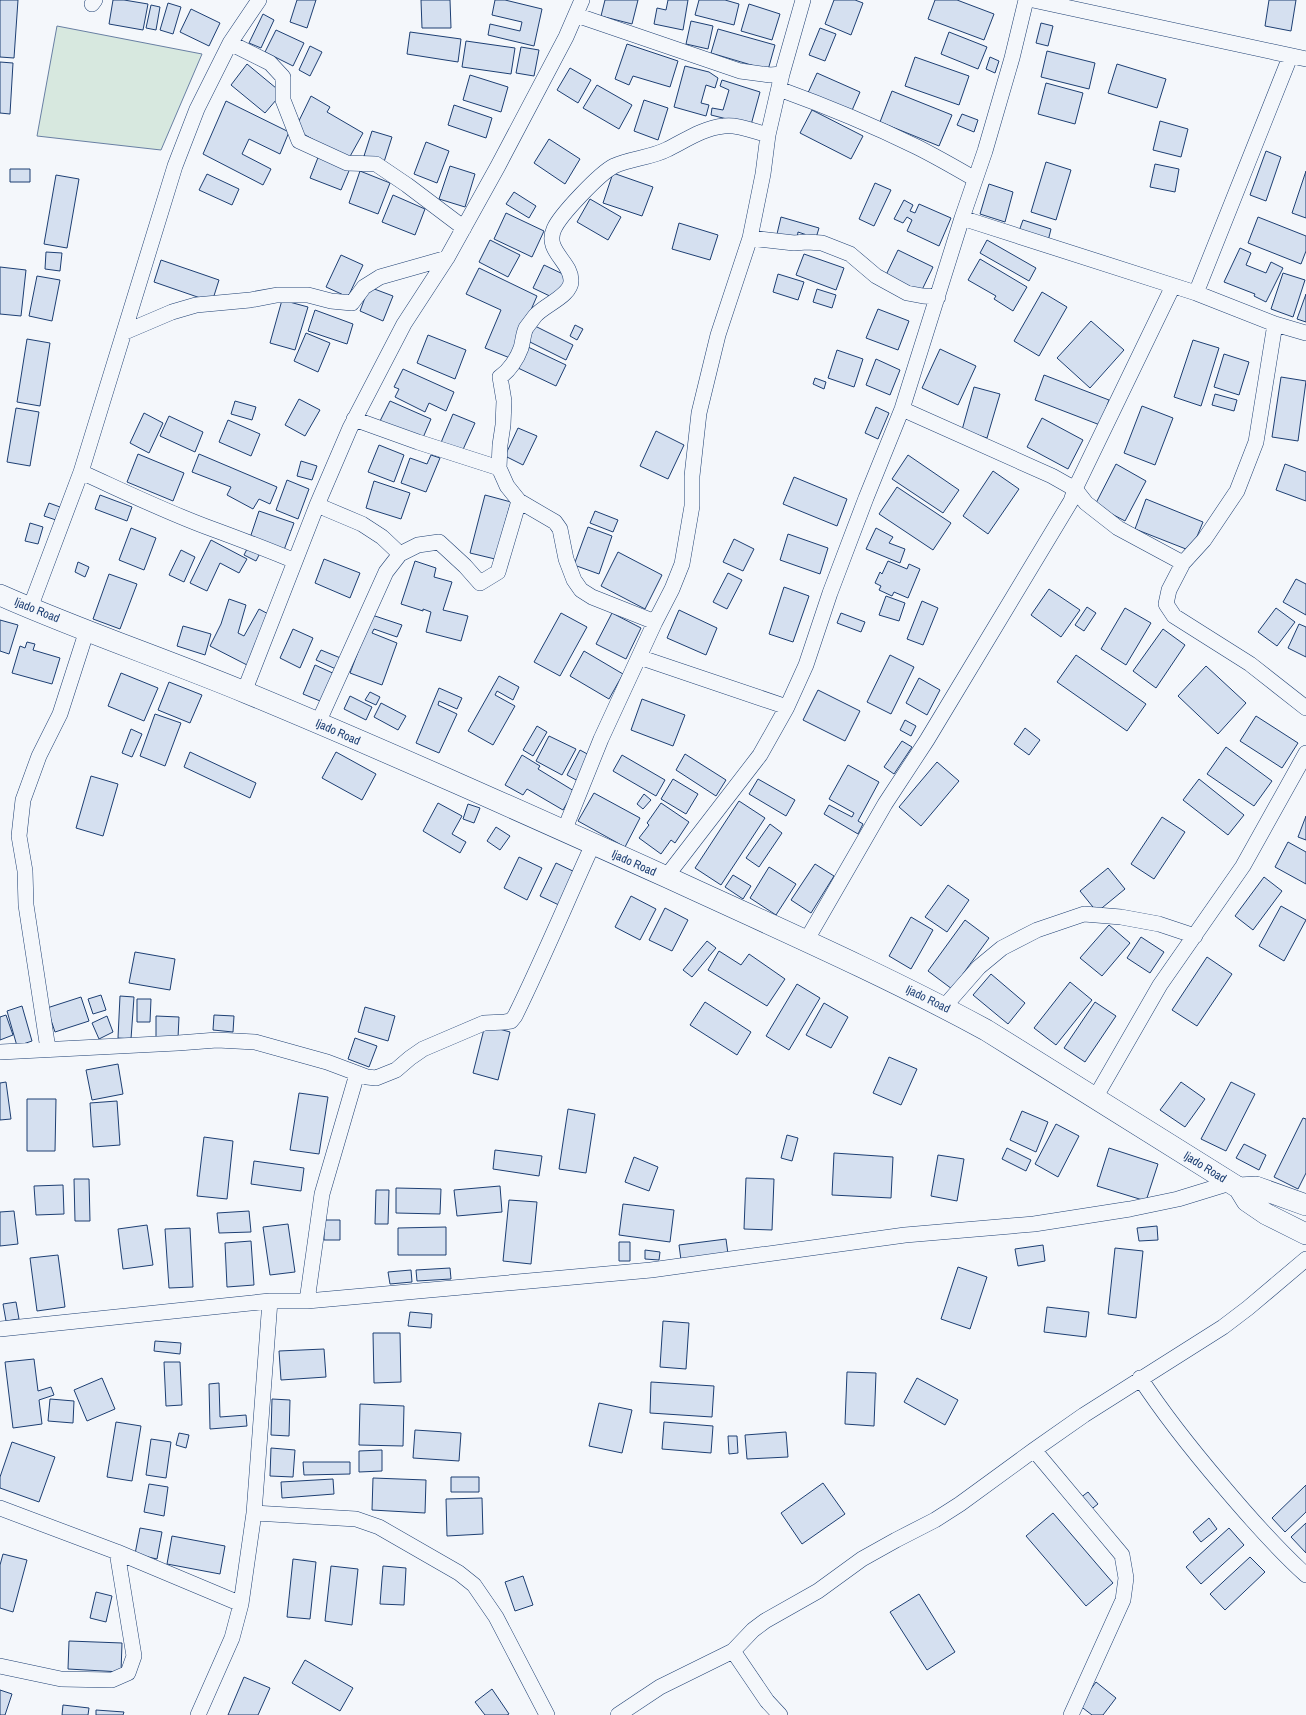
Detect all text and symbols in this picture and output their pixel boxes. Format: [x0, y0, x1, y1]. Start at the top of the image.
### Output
street label: Ijado Road [12, 594, 62, 626]
street label: Ijado Road [313, 715, 363, 749]
street label: Ijado Road [609, 846, 659, 880]
street label: Ijado Road [903, 981, 953, 1017]
street label: Ijado Road [1181, 1148, 1229, 1186]

